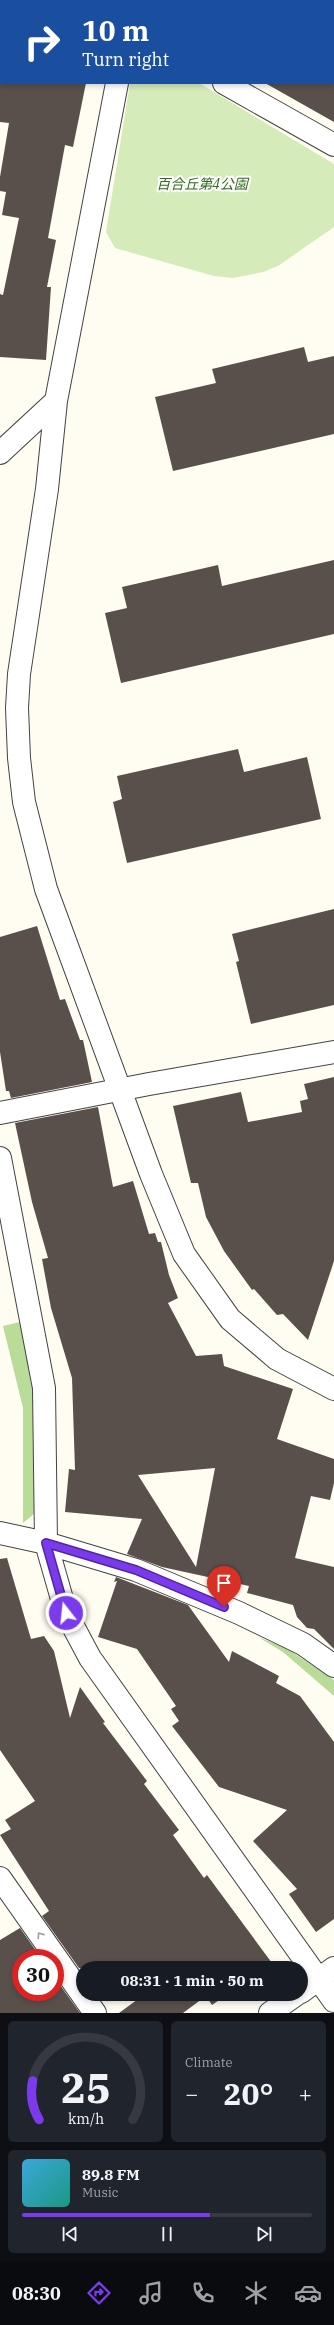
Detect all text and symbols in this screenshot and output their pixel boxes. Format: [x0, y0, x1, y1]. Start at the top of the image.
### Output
text: 10 m [82, 12, 149, 49]
icon: right [16, 16, 68, 68]
text: Turn right [82, 48, 169, 71]
park label: 百合丘第4公園 [156, 175, 250, 193]
pin [207, 1566, 241, 1607]
icon: arrive [213, 1572, 235, 1594]
position arrow [45, 1592, 87, 1634]
one-way arrow [38, 1933, 45, 1940]
speed limit sign: 30 [12, 1949, 64, 2001]
text: 08:31 · 1 min · 50 m [120, 1971, 264, 1990]
text: Climate [185, 2054, 232, 2071]
text: 25 [61, 2059, 110, 2113]
text: 20° [223, 2074, 274, 2113]
text: − [185, 2079, 198, 2108]
text: + [299, 2079, 312, 2108]
text: km/h [67, 2108, 104, 2127]
text: 89.8 FM [82, 2165, 140, 2184]
text: Music [82, 2184, 119, 2201]
icon: previous [59, 2223, 81, 2245]
icon: pause [156, 2223, 178, 2245]
icon: next [253, 2223, 275, 2245]
icon: directions [85, 2279, 113, 2307]
icon: music [137, 2279, 165, 2307]
icon: phone [189, 2279, 217, 2307]
icon: climate [242, 2279, 270, 2307]
icon: car [294, 2279, 322, 2307]
text: 08:30 [12, 2282, 61, 2305]

